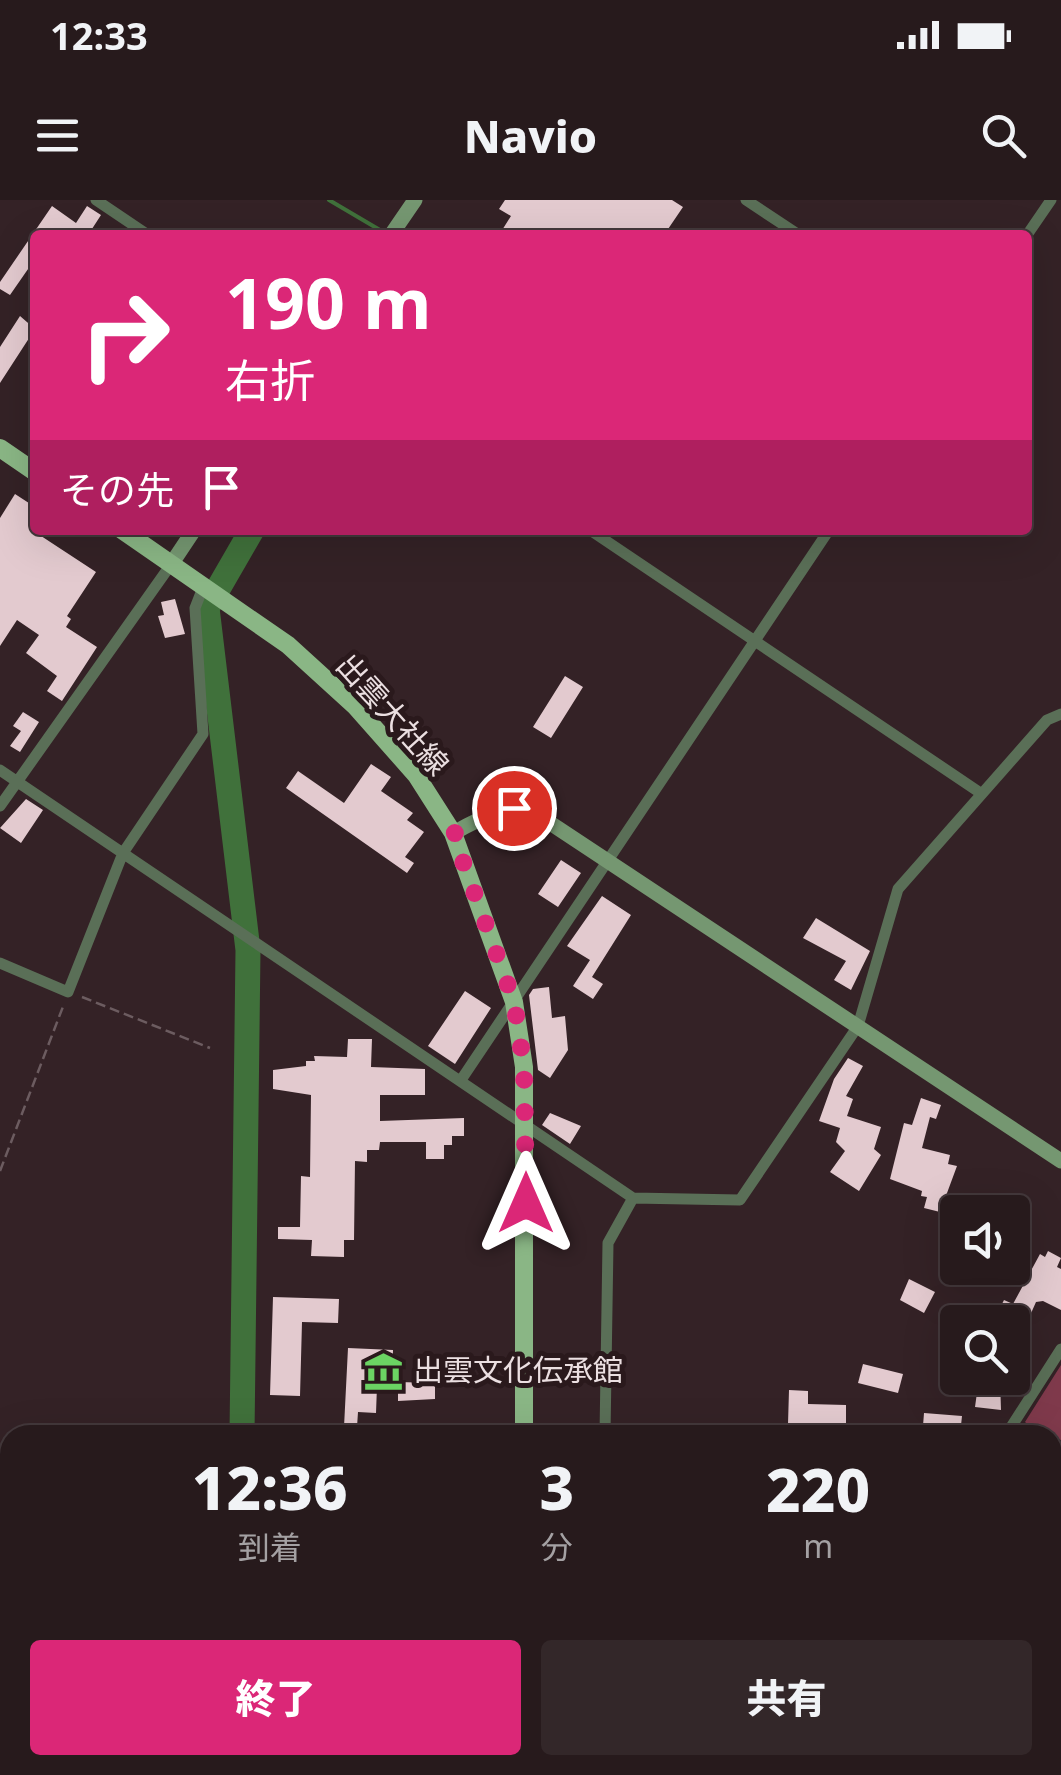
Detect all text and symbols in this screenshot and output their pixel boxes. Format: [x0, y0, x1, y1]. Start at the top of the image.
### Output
text: 12:33 [50, 9, 148, 61]
text: Navio [464, 105, 597, 166]
icon: menu [30, 108, 85, 163]
icon: search [976, 108, 1031, 163]
text: 190 m [225, 254, 432, 350]
icon: right [60, 270, 190, 400]
text: 右折 [225, 349, 315, 410]
icon: arrive [194, 460, 249, 515]
text: その先 [60, 463, 174, 515]
street label: 出雲大社線 [328, 645, 459, 783]
pin [472, 766, 557, 851]
icon: arrive [487, 781, 542, 836]
position arrow [474, 1151, 578, 1255]
map controls [940, 1195, 1030, 1395]
button: sound [940, 1195, 1030, 1285]
button: search [940, 1305, 1030, 1395]
place label: 出雲文化伝承館 [413, 1349, 623, 1390]
museum icon: 出雲文化伝承館 [362, 1350, 404, 1392]
text: 12:36 [192, 1446, 348, 1528]
text: 3 [540, 1446, 574, 1528]
text: 220 [766, 1448, 870, 1530]
text: m [803, 1524, 833, 1567]
text: 到着 [238, 1525, 302, 1568]
text: 分 [541, 1525, 573, 1568]
button: 終了 [30, 1640, 521, 1755]
button: 共有 [541, 1640, 1032, 1755]

